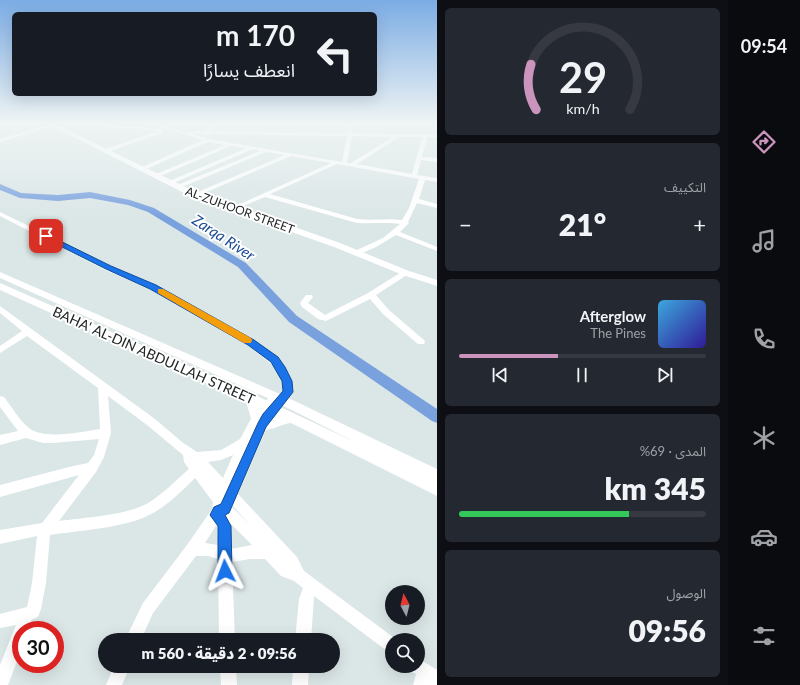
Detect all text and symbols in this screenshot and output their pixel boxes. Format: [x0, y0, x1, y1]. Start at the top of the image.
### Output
text: 170 m [216, 18, 295, 52]
icon: left [309, 28, 361, 80]
text: 09:54 [741, 35, 787, 57]
text: 29 [558, 52, 607, 102]
text: انعطف يسارًا [203, 59, 295, 81]
text: km/h [566, 99, 599, 116]
icon: directions [750, 128, 778, 156]
text: التكييف [664, 179, 706, 195]
street label: AL-ZUHOOR STREET [183, 183, 297, 237]
text: 21° [559, 206, 606, 242]
water label: Zarqa River [189, 210, 259, 264]
text: − [459, 211, 472, 238]
text: + [693, 211, 706, 238]
pin [29, 219, 63, 253]
icon: arrive [35, 225, 57, 247]
icon: music [750, 227, 778, 255]
street label: BAHA' AL-DIN ABDULLAH STREET [50, 303, 258, 408]
text: Afterglow [580, 307, 646, 325]
text: The Pines [590, 325, 646, 341]
icon: phone [750, 325, 778, 353]
icon: previous [489, 364, 511, 386]
icon: pause [571, 364, 593, 386]
icon: next [654, 364, 676, 386]
icon: climate [750, 424, 778, 452]
text: المدى · 69% [640, 443, 706, 459]
text: 345 km [605, 470, 706, 506]
icon: car [750, 523, 778, 551]
position arrow [204, 550, 246, 592]
north arrow [385, 585, 425, 625]
map controls [385, 585, 425, 673]
text: الوصول [666, 585, 706, 601]
text: 09:56 [628, 612, 706, 648]
speed limit sign: 30 [12, 621, 64, 673]
icon: filters [750, 622, 778, 650]
button: search [385, 633, 425, 673]
text: 09:56 · 2 دقيقة · 560 m [142, 644, 296, 662]

